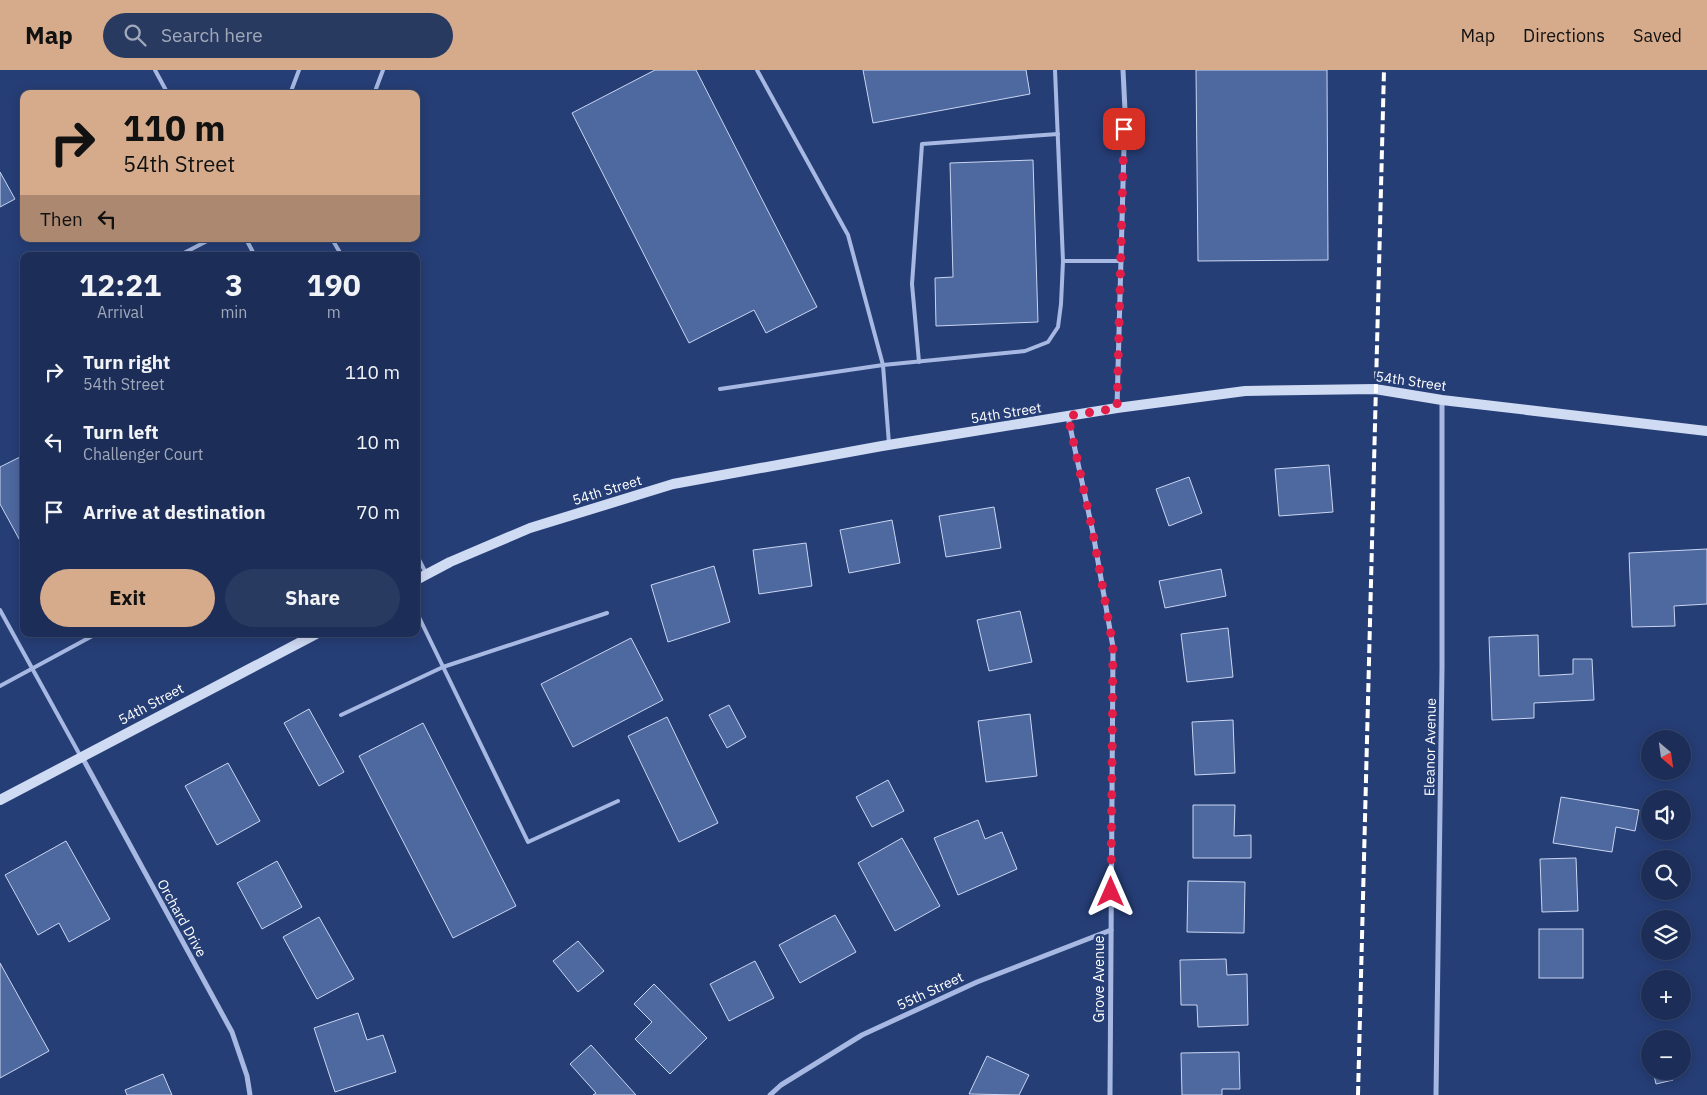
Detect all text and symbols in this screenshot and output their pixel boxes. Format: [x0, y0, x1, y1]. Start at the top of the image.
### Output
search box [103, 13, 453, 58]
text: Map [25, 19, 73, 51]
icon: search [121, 21, 149, 49]
text: Search here [161, 23, 263, 47]
text: Map [1460, 24, 1495, 47]
text: Directions [1523, 24, 1605, 47]
text: Saved [1633, 24, 1682, 47]
text: 110 m [123, 105, 226, 151]
pin [1103, 108, 1145, 150]
icon: right [40, 110, 105, 175]
icon: arrive [1110, 115, 1138, 143]
text: 54th Street [123, 149, 235, 178]
icon: left [93, 205, 121, 233]
text: Then [40, 207, 83, 231]
text: 12:21 [79, 265, 161, 304]
text: 3 [225, 265, 243, 304]
text: 190 [307, 265, 361, 304]
text: Arrival [97, 302, 144, 322]
text: min [220, 302, 247, 322]
text: m [327, 302, 341, 322]
text: Turn right [83, 350, 170, 374]
icon: right [40, 358, 68, 386]
text: 110 m [345, 360, 400, 384]
street label: 54th Street [1374, 367, 1448, 395]
text: 54th Street [83, 374, 165, 394]
street label: 54th Street [969, 399, 1043, 427]
text: Turn left [83, 420, 159, 444]
icon: left [40, 428, 68, 456]
text: 10 m [356, 430, 400, 454]
text: Challenger Court [83, 444, 203, 464]
street label: 54th Street [570, 471, 644, 509]
icon: arrive [40, 498, 68, 526]
text: Arrive at destination [83, 500, 266, 524]
text: 70 m [356, 500, 400, 524]
button: Exit [40, 569, 215, 627]
button: Share [225, 569, 400, 627]
street label: 54th Street [115, 679, 187, 729]
street label: Eleanor Avenue [1420, 697, 1440, 796]
north arrow [1641, 730, 1691, 780]
map controls [1641, 730, 1691, 1080]
button: sound [1641, 790, 1691, 840]
button: search [1641, 850, 1691, 900]
position arrow [1084, 865, 1136, 917]
street label: Orchard Drive [153, 876, 211, 960]
button: layers [1641, 910, 1691, 960]
street label: Grove Avenue [1090, 935, 1108, 1023]
street label: 55th Street [894, 968, 966, 1014]
button: + [1641, 970, 1691, 1020]
button: − [1641, 1030, 1691, 1080]

